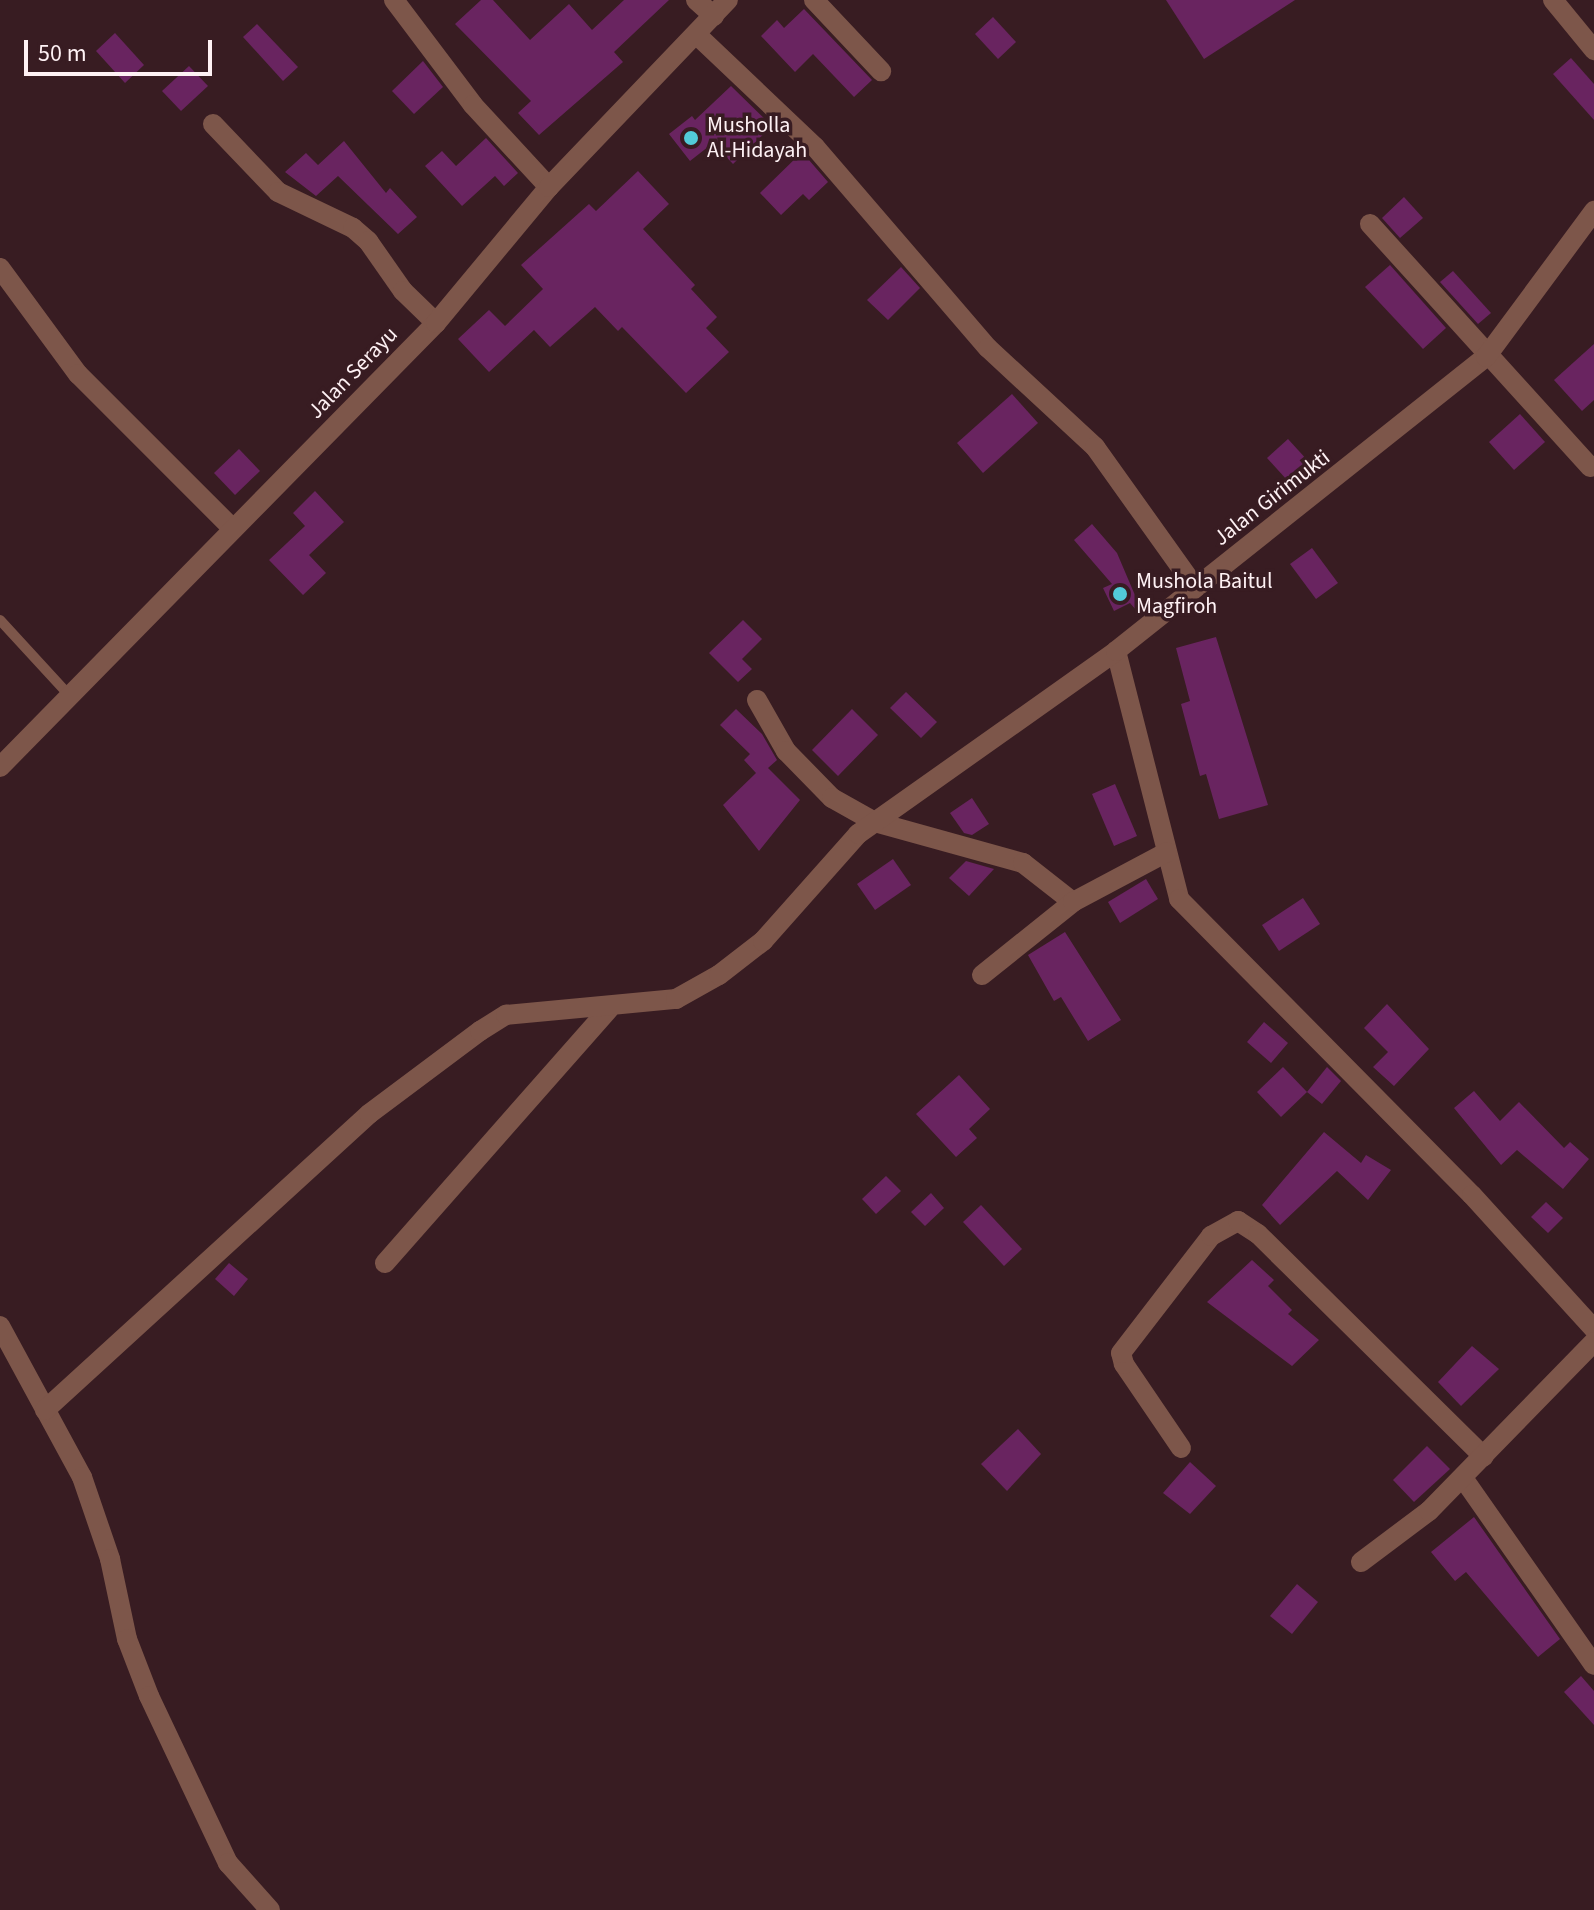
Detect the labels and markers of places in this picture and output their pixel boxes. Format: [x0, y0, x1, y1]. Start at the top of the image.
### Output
place label: Musholla Al-Hidayah [707, 112, 807, 164]
marker: Musholla Al-Hidayah [682, 129, 700, 147]
place label: Mushola Baitul Magfiroh [1136, 568, 1273, 620]
marker: Mushola Baitul Magfiroh [1111, 585, 1129, 603]

